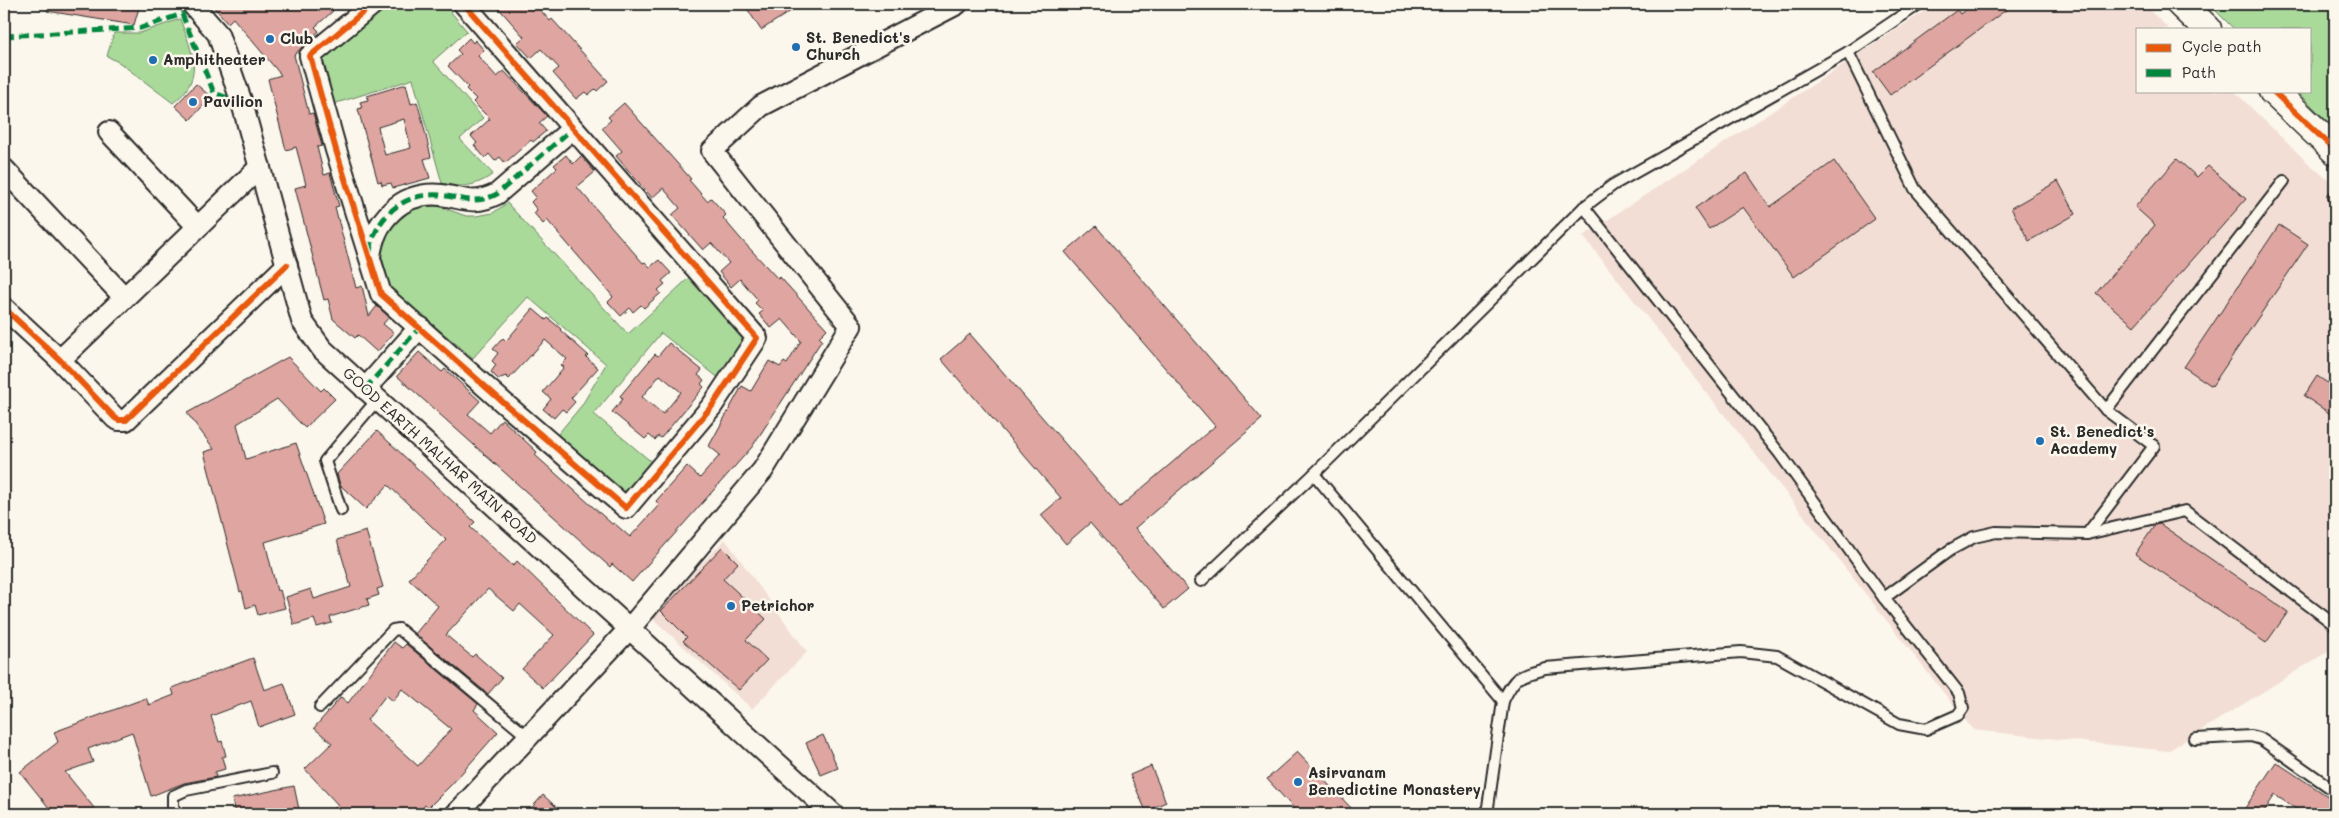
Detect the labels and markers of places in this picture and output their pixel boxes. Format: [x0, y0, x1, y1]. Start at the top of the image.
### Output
place label: St. Benedict's Church [806, 27, 910, 64]
place label: Club [280, 28, 313, 48]
marker: Club [264, 33, 276, 45]
marker: St. Benedict's Church [790, 41, 802, 53]
place label: Amphitheater [163, 49, 266, 69]
marker: Amphitheater [147, 54, 159, 66]
place label: Pavilion [203, 91, 263, 111]
marker: Pavilion [187, 96, 199, 108]
place label: St. Benedict's Academy [2050, 421, 2154, 458]
marker: St. Benedict's Academy [2034, 435, 2046, 447]
place label: Petrichor [741, 595, 815, 615]
marker: Petrichor [725, 600, 737, 612]
place label: Asirvanam Benedictine Monastery [1308, 762, 1481, 799]
marker: Asirvanam Benedictine Monastery [1292, 776, 1304, 788]

